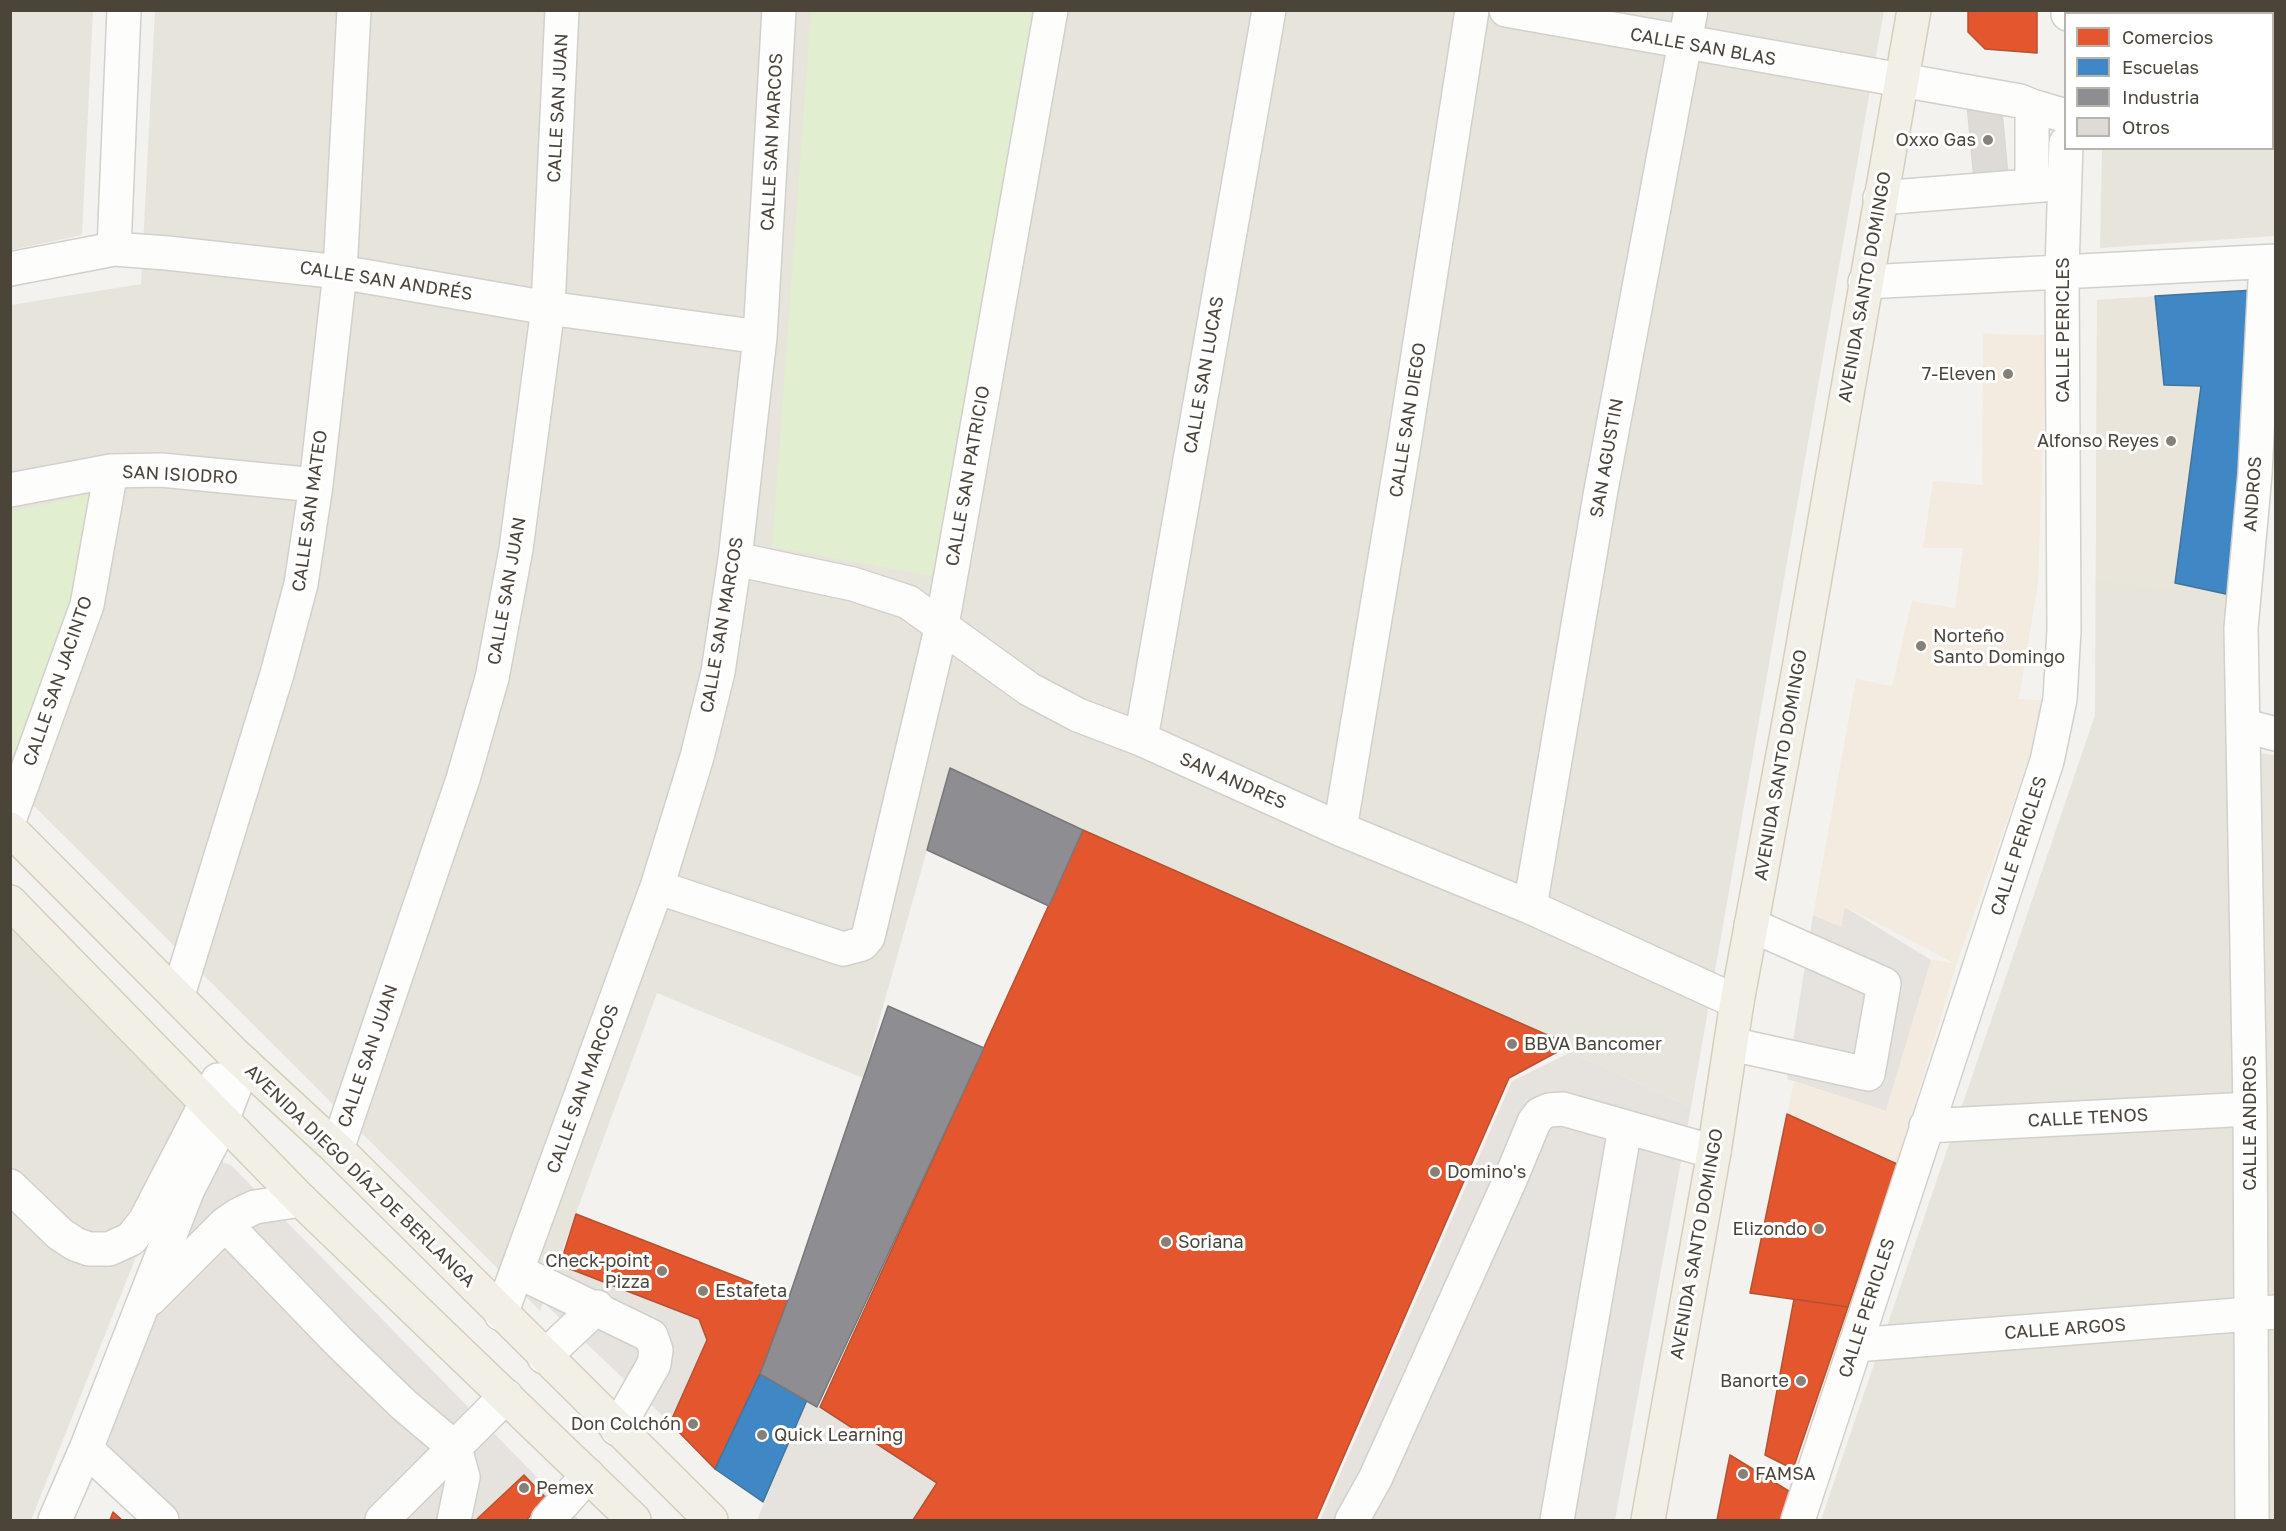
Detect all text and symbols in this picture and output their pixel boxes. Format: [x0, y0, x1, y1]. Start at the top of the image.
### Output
legend [2064, 12, 2274, 150]
street label: CALLE SAN BLAS [1628, 24, 1778, 70]
text: Comercios [2122, 26, 2213, 48]
street label: CALLE SAN JUAN [543, 33, 573, 183]
street label: CALLE SAN MARCOS [757, 52, 787, 232]
text: Escuelas [2122, 56, 2199, 78]
text: Industria [2122, 86, 2199, 108]
text: Otros [2122, 116, 2170, 138]
place label: Oxxo Gas [1896, 129, 1976, 151]
marker: Oxxo Gas [1981, 133, 1995, 147]
street label: AVENIDA SANTO DOMINGO [1834, 170, 1896, 404]
street label: CALLE SAN ANDRÉS [298, 257, 474, 305]
street label: CALLE PERICLES [2052, 257, 2074, 403]
street label: CALLE SAN LUCAS [1180, 295, 1228, 455]
street label: CALLE SAN DIEGO [1385, 341, 1431, 499]
place label: 7-Eleven [1922, 363, 1996, 385]
marker: 7-Eleven [2001, 367, 2015, 381]
street label: CALLE SAN PATRICIO [941, 384, 995, 568]
street label: SAN AGUSTIN [1586, 397, 1628, 519]
street label: CALLE SAN MATEO [288, 429, 332, 593]
place label: Alfonso Reyes [2037, 430, 2159, 452]
marker: Alfonso Reyes [2164, 434, 2178, 448]
street label: ANDROS [2240, 456, 2266, 532]
street label: SAN ISIODRO [122, 461, 238, 489]
street label: CALLE SAN JUAN [483, 515, 531, 667]
street label: CALLE SAN MARCOS [696, 535, 748, 715]
street label: CALLE SAN JACINTO [19, 593, 97, 769]
place label: Norteño Santo Domingo [1933, 625, 2065, 668]
marker: Norteño Santo Domingo [1914, 639, 1928, 653]
street label: AVENIDA SANTO DOMINGO [1750, 648, 1812, 882]
street label: SAN ANDRES [1176, 748, 1290, 814]
street label: CALLE PERICLES [1986, 773, 2052, 919]
street label: CALLE SAN JUAN [333, 982, 403, 1130]
street label: CALLE SAN MARCOS [542, 1001, 624, 1177]
place label: BBVA Bancomer [1524, 1033, 1662, 1055]
marker: BBVA Bancomer [1505, 1037, 1519, 1051]
street label: CALLE ANDROS [2239, 1055, 2261, 1191]
street label: AVENIDA DIEGO DÍAZ DE BERLANGA [241, 1060, 479, 1292]
street label: CALLE TENOS [2027, 1104, 2149, 1132]
street label: AVENIDA SANTO DOMINGO [1666, 1127, 1728, 1361]
place label: Domino's [1447, 1161, 1526, 1183]
marker: Domino's [1428, 1165, 1442, 1179]
place label: Elizondo [1733, 1218, 1807, 1240]
marker: Elizondo [1812, 1222, 1826, 1236]
place label: Soriana [1178, 1231, 1244, 1253]
marker: Soriana [1159, 1235, 1173, 1249]
street label: CALLE PERICLES [1834, 1235, 1900, 1381]
place label: Check-point Pizza [545, 1250, 650, 1292]
marker: Check-point Pizza [655, 1264, 669, 1278]
place label: Estafeta [715, 1280, 787, 1302]
marker: Estafeta [696, 1284, 710, 1298]
street label: CALLE ARGOS [2004, 1314, 2126, 1344]
place label: Banorte [1720, 1370, 1789, 1392]
marker: Banorte [1794, 1374, 1808, 1388]
place label: Don Colchón [571, 1413, 681, 1435]
marker: Don Colchón [686, 1417, 700, 1431]
place label: Quick Learning [774, 1424, 903, 1446]
marker: Quick Learning [755, 1428, 769, 1442]
place label: FAMSA [1755, 1463, 1816, 1485]
marker: FAMSA [1736, 1467, 1750, 1481]
place label: Pemex [536, 1477, 594, 1499]
marker: Pemex [517, 1481, 531, 1495]

